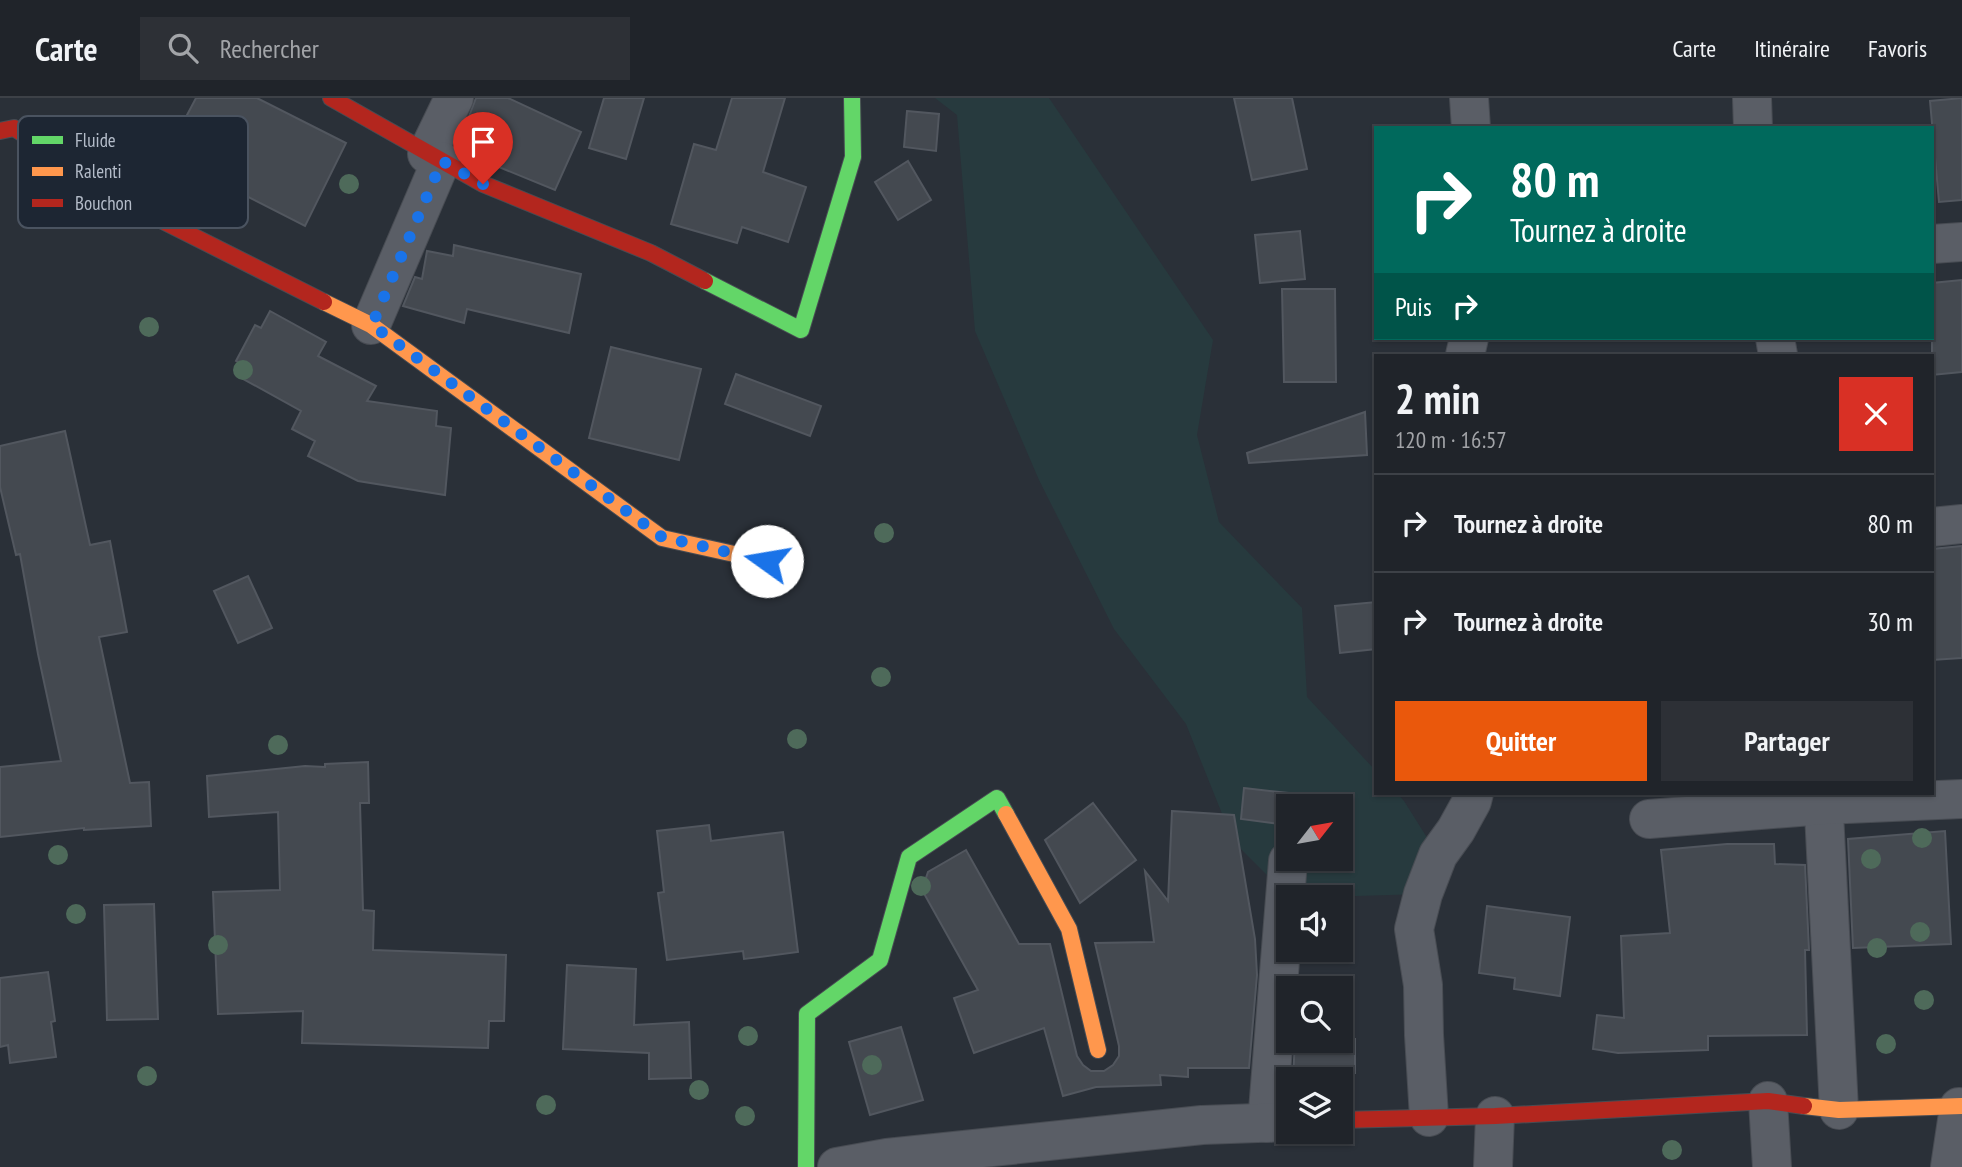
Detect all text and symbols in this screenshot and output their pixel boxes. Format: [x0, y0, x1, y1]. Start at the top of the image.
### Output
search box [140, 17, 630, 80]
text: Carte [35, 27, 98, 70]
icon: search [164, 29, 202, 67]
text: Rechercher [220, 32, 319, 65]
text: Carte [1672, 33, 1716, 64]
text: Itinéraire [1754, 33, 1830, 64]
text: Favoris [1868, 33, 1927, 64]
pin [453, 112, 513, 184]
legend [18, 116, 248, 228]
icon: arrive [464, 123, 502, 161]
text: Fluide [75, 128, 116, 152]
text: 80 m [1510, 147, 1599, 211]
icon: right [1395, 154, 1486, 245]
text: Ralenti [75, 159, 122, 183]
text: Bouchon [75, 191, 132, 215]
text: Tournez à droite [1510, 209, 1687, 251]
icon: right [1446, 287, 1484, 325]
text: Puis [1395, 290, 1432, 323]
text: 2 min [1395, 371, 1480, 426]
button: close [1839, 377, 1913, 451]
text: 120 m · 16:57 [1395, 425, 1507, 454]
icon: right [1395, 504, 1433, 542]
text: Tournez à droite [1454, 507, 1603, 540]
text: 80 m [1867, 507, 1913, 540]
position arrow [730, 524, 804, 598]
icon: right [1395, 602, 1433, 640]
text: Tournez à droite [1454, 605, 1603, 638]
text: 30 m [1867, 605, 1913, 638]
button: Quitter [1395, 701, 1647, 781]
button: Partager [1661, 701, 1913, 781]
north arrow [1276, 794, 1353, 872]
map controls [1276, 794, 1353, 1144]
button: sound [1276, 885, 1353, 962]
button: search [1276, 976, 1353, 1053]
button: layers [1276, 1067, 1353, 1144]

